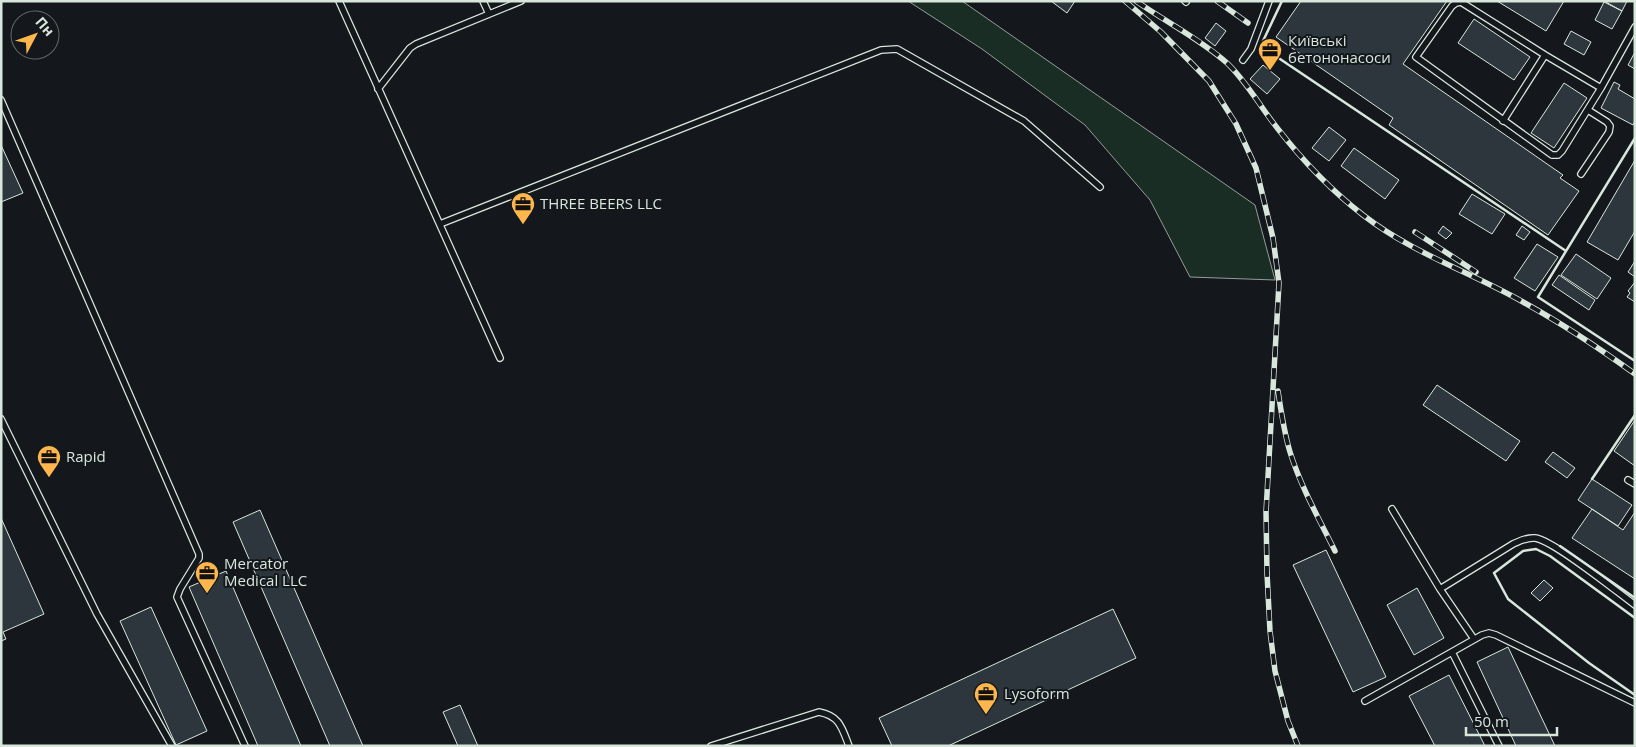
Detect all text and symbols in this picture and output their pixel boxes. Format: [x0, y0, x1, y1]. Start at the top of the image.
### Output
north arrow [10, 10, 60, 60]
text: Пн [32, 12, 59, 40]
place label: Київські бетононасоси [1288, 30, 1391, 67]
office icon: Київські бетононасоси [1257, 37, 1283, 71]
office icon: THREE BEERS LLC [510, 191, 536, 225]
place label: THREE BEERS LLC [540, 193, 662, 213]
office icon: Rapid [36, 444, 62, 478]
place label: Rapid [66, 446, 106, 466]
place label: Mercator Medical LLC [224, 553, 307, 590]
office icon: Mercator Medical LLC [194, 560, 220, 594]
office icon: Lysoform [973, 681, 999, 715]
place label: Lysoform [1004, 683, 1070, 703]
scale bar [1466, 704, 1557, 736]
text: 50 m [1474, 711, 1509, 731]

